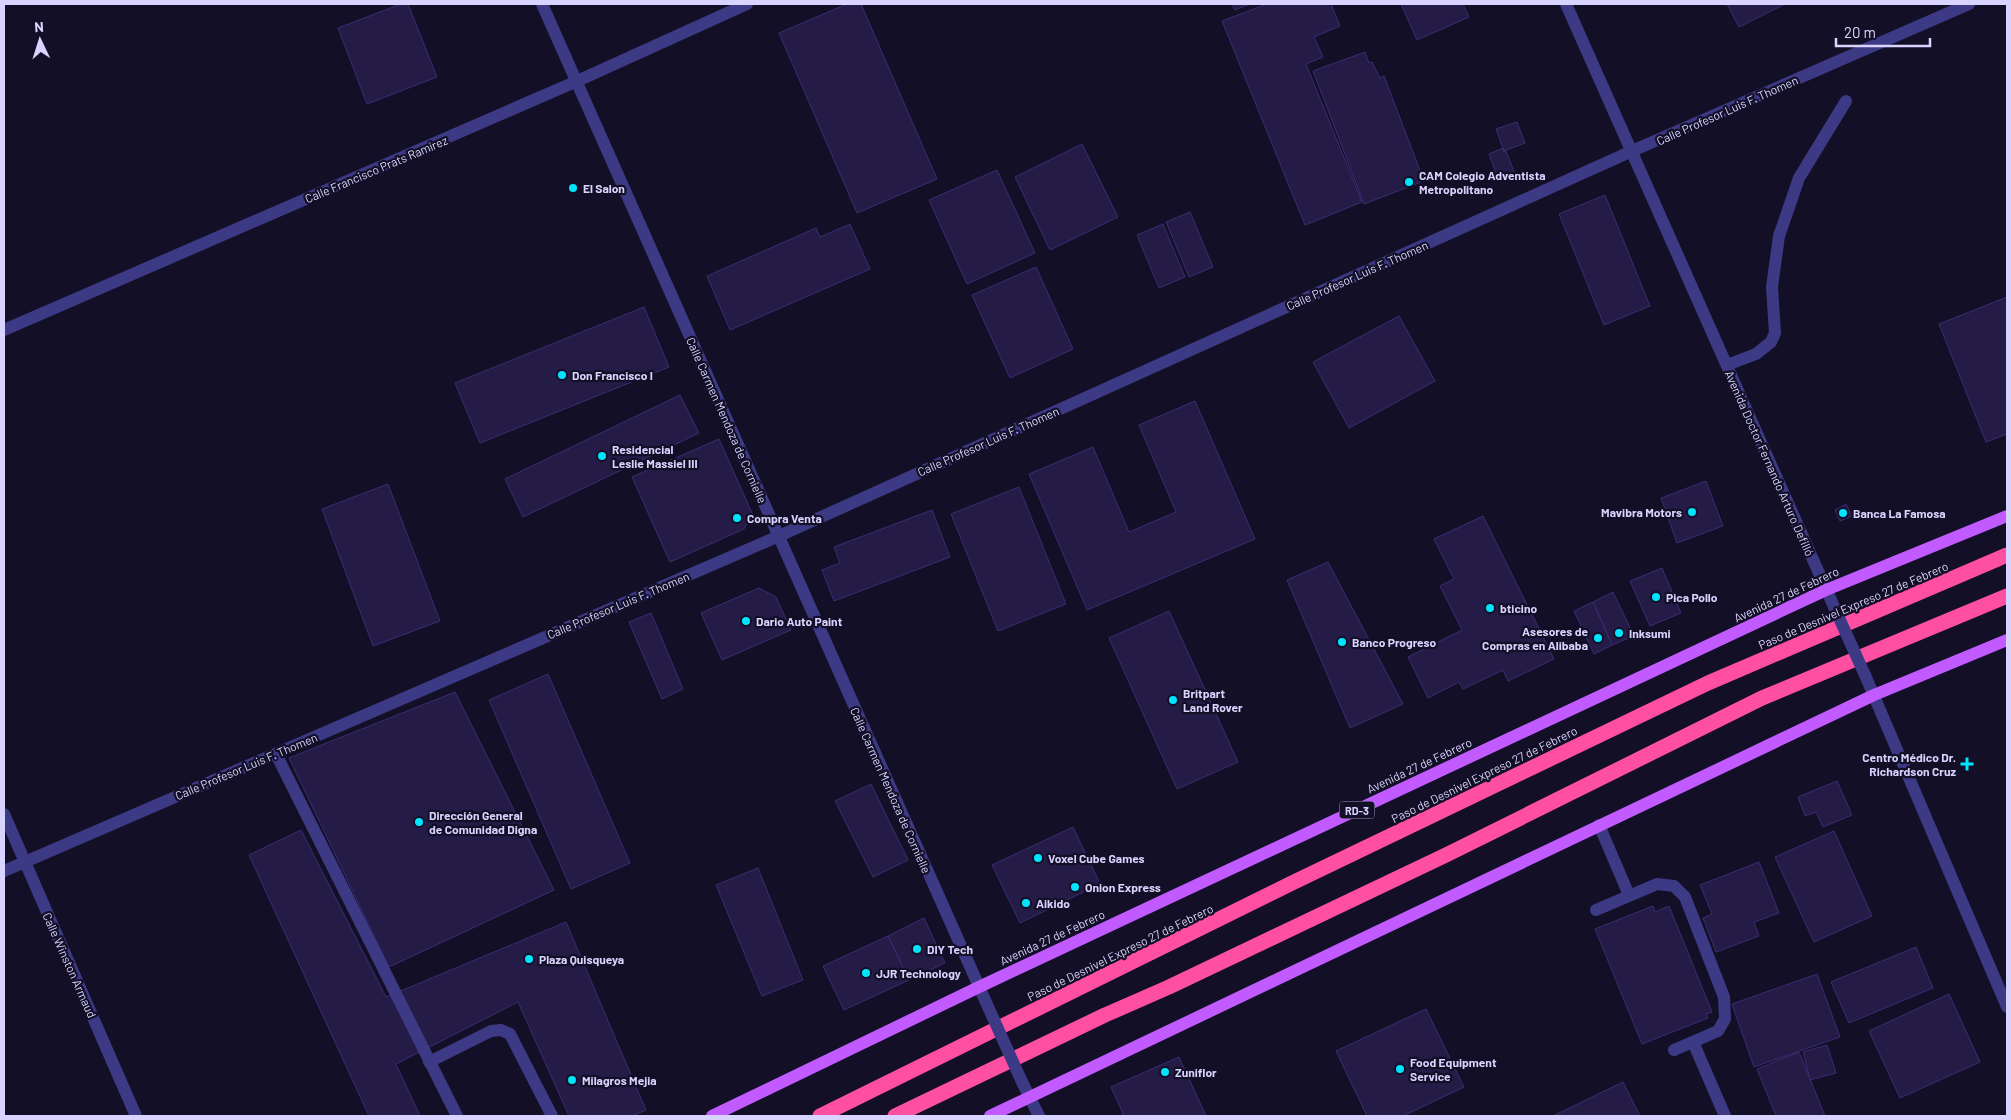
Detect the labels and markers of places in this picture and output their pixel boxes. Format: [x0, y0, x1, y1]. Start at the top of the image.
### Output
place label: CAM Colegio Adventista Metropolitano [1419, 168, 1546, 196]
marker: CAM Colegio Adventista Metropolitano [1403, 176, 1415, 188]
place label: El Salon [583, 181, 625, 195]
marker: El Salon [567, 182, 579, 194]
place label: Don Francisco I [572, 368, 653, 382]
marker: Don Francisco I [556, 369, 568, 381]
place label: Residencial Leslie Massiel III [612, 442, 698, 470]
marker: Residencial Leslie Massiel III [596, 450, 608, 462]
place label: Mavibra Motors [1601, 505, 1682, 519]
marker: Mavibra Motors [1686, 506, 1698, 518]
place label: Banca La Famosa [1853, 506, 1946, 520]
marker: Banca La Famosa [1837, 507, 1849, 519]
place label: Compra Venta [747, 511, 822, 525]
marker: Compra Venta [731, 512, 743, 524]
place label: Pica Pollo [1666, 590, 1718, 604]
marker: Pica Pollo [1650, 591, 1662, 603]
place label: bticino [1500, 601, 1537, 615]
marker: bticino [1484, 602, 1496, 614]
place label: Dario Auto Paint [756, 614, 843, 628]
marker: Dario Auto Paint [740, 615, 752, 627]
place label: Asesores de Compras en Alibaba [1482, 624, 1588, 652]
place label: Inksumi [1629, 626, 1671, 640]
marker: Inksumi [1613, 627, 1625, 639]
marker: Asesores de Compras en Alibaba [1592, 632, 1604, 644]
place label: Banco Progreso [1352, 635, 1437, 649]
marker: Banco Progreso [1336, 636, 1348, 648]
place label: Britpart Land Rover [1183, 686, 1243, 714]
marker: Britpart Land Rover [1167, 694, 1179, 706]
place label: Centro Médico Dr. Richardson Cruz [1862, 750, 1956, 778]
marker: Centro Médico Dr. Richardson Cruz [1960, 757, 1974, 771]
place label: Dirección General de Comunidad Digna [429, 808, 537, 836]
marker: Dirección General de Comunidad Digna [413, 816, 425, 828]
place label: Voxel Cube Games [1048, 851, 1145, 865]
marker: Voxel Cube Games [1032, 852, 1044, 864]
place label: Onion Express [1085, 880, 1161, 894]
marker: Onion Express [1069, 881, 1081, 893]
place label: Aikido [1036, 896, 1070, 910]
marker: Aikido [1020, 897, 1032, 909]
place label: DIY Tech [927, 942, 973, 956]
marker: DIY Tech [911, 943, 923, 955]
place label: Plaza Quisqueya [539, 952, 624, 966]
marker: Plaza Quisqueya [523, 953, 535, 965]
place label: JJR Technology [876, 966, 961, 980]
marker: JJR Technology [860, 967, 872, 979]
place label: Food Equipment Service [1410, 1055, 1497, 1083]
marker: Food Equipment Service [1394, 1063, 1406, 1075]
place label: Zuniflor [1175, 1065, 1217, 1079]
marker: Zuniflor [1159, 1066, 1171, 1078]
place label: Milagros Mejia [582, 1073, 657, 1087]
marker: Milagros Mejia [566, 1074, 578, 1086]

